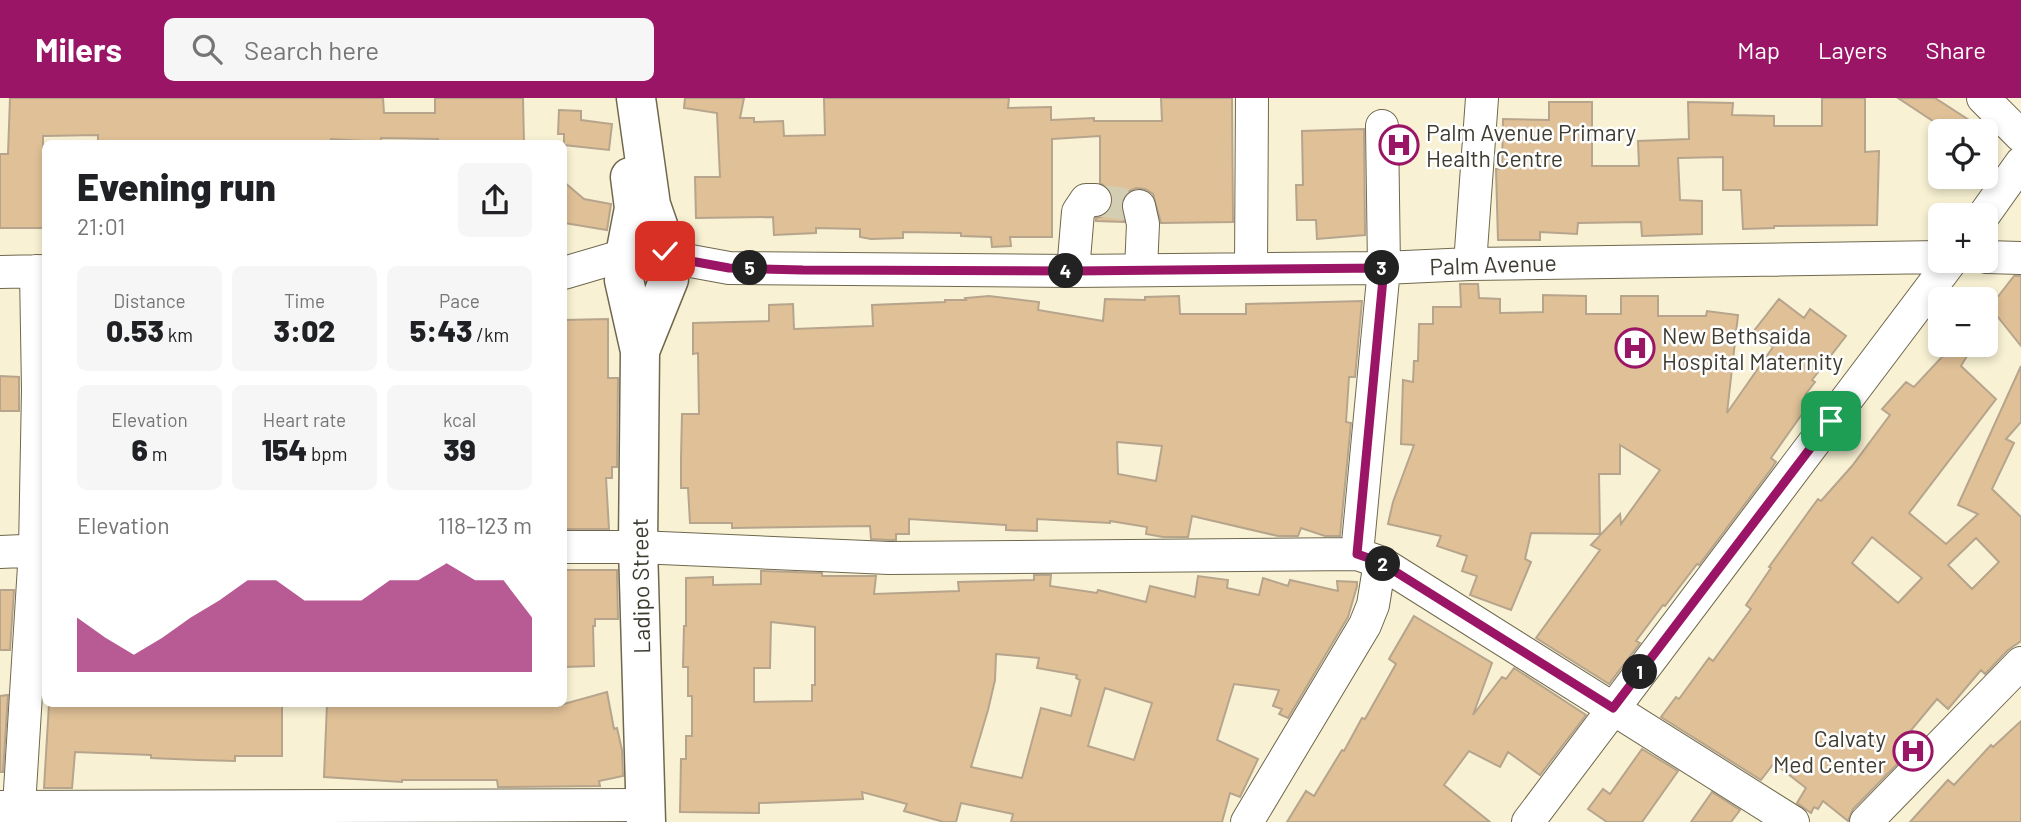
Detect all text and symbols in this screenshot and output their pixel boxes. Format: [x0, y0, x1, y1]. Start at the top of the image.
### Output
search box [164, 18, 654, 81]
text: Milers [35, 29, 122, 69]
icon: search [188, 30, 226, 68]
text: Search here [244, 34, 379, 65]
text: Map [1737, 35, 1780, 64]
text: Layers [1818, 35, 1887, 64]
text: Share [1925, 35, 1986, 64]
place label: Palm Avenue Primary Health Centre [1426, 118, 1637, 172]
map controls [1928, 119, 1998, 357]
button: locate [1928, 119, 1998, 189]
hospital icon: Palm Avenue Primary Health Centre [1378, 124, 1420, 166]
text: Evening run [77, 163, 276, 209]
button: share [458, 163, 532, 237]
button: + [1928, 203, 1998, 273]
text: 21:01 [77, 212, 125, 240]
pin [635, 221, 695, 281]
icon: check [646, 232, 684, 270]
street label: Palm Avenue [1429, 248, 1557, 280]
pin: 5 [732, 250, 768, 286]
pin: 3 [1364, 250, 1400, 286]
pin: 4 [1048, 254, 1084, 288]
text: 5 [744, 256, 755, 279]
text: 3 [1376, 256, 1387, 279]
text: 4 [1060, 259, 1071, 282]
button: − [1928, 287, 1998, 357]
text: Distance [113, 289, 186, 312]
text: Time [284, 289, 325, 312]
text: Pace [439, 289, 480, 312]
text: 0.53 [106, 312, 164, 348]
text: 3:02 [274, 312, 335, 348]
text: 5:43 [410, 312, 473, 348]
place label: New Bethsaida Hospital Maternity [1662, 321, 1844, 375]
text: km [164, 323, 193, 346]
text: /km [473, 323, 509, 346]
hospital icon: New Bethsaida Hospital Maternity [1614, 327, 1656, 369]
pin [1801, 391, 1861, 451]
icon: arrive [1812, 402, 1850, 440]
text: Elevation [111, 408, 188, 431]
text: Heart rate [263, 408, 346, 431]
text: kcal [443, 408, 476, 431]
text: 6 [132, 431, 148, 467]
text: 154 [261, 431, 307, 467]
text: 39 [443, 431, 476, 467]
text: m [148, 442, 167, 465]
text: bpm [307, 442, 348, 465]
text: Elevation [77, 511, 170, 539]
text: 118–123 m [438, 511, 532, 539]
street label: Ladipo Street [625, 518, 655, 654]
pin: 2 [1366, 546, 1400, 582]
text: 2 [1377, 552, 1388, 575]
pin: 1 [1622, 654, 1658, 690]
text: 1 [1636, 660, 1643, 683]
place label: Calvaty Med Center [1773, 724, 1887, 778]
hospital icon: Calvaty Med Center [1892, 730, 1934, 772]

